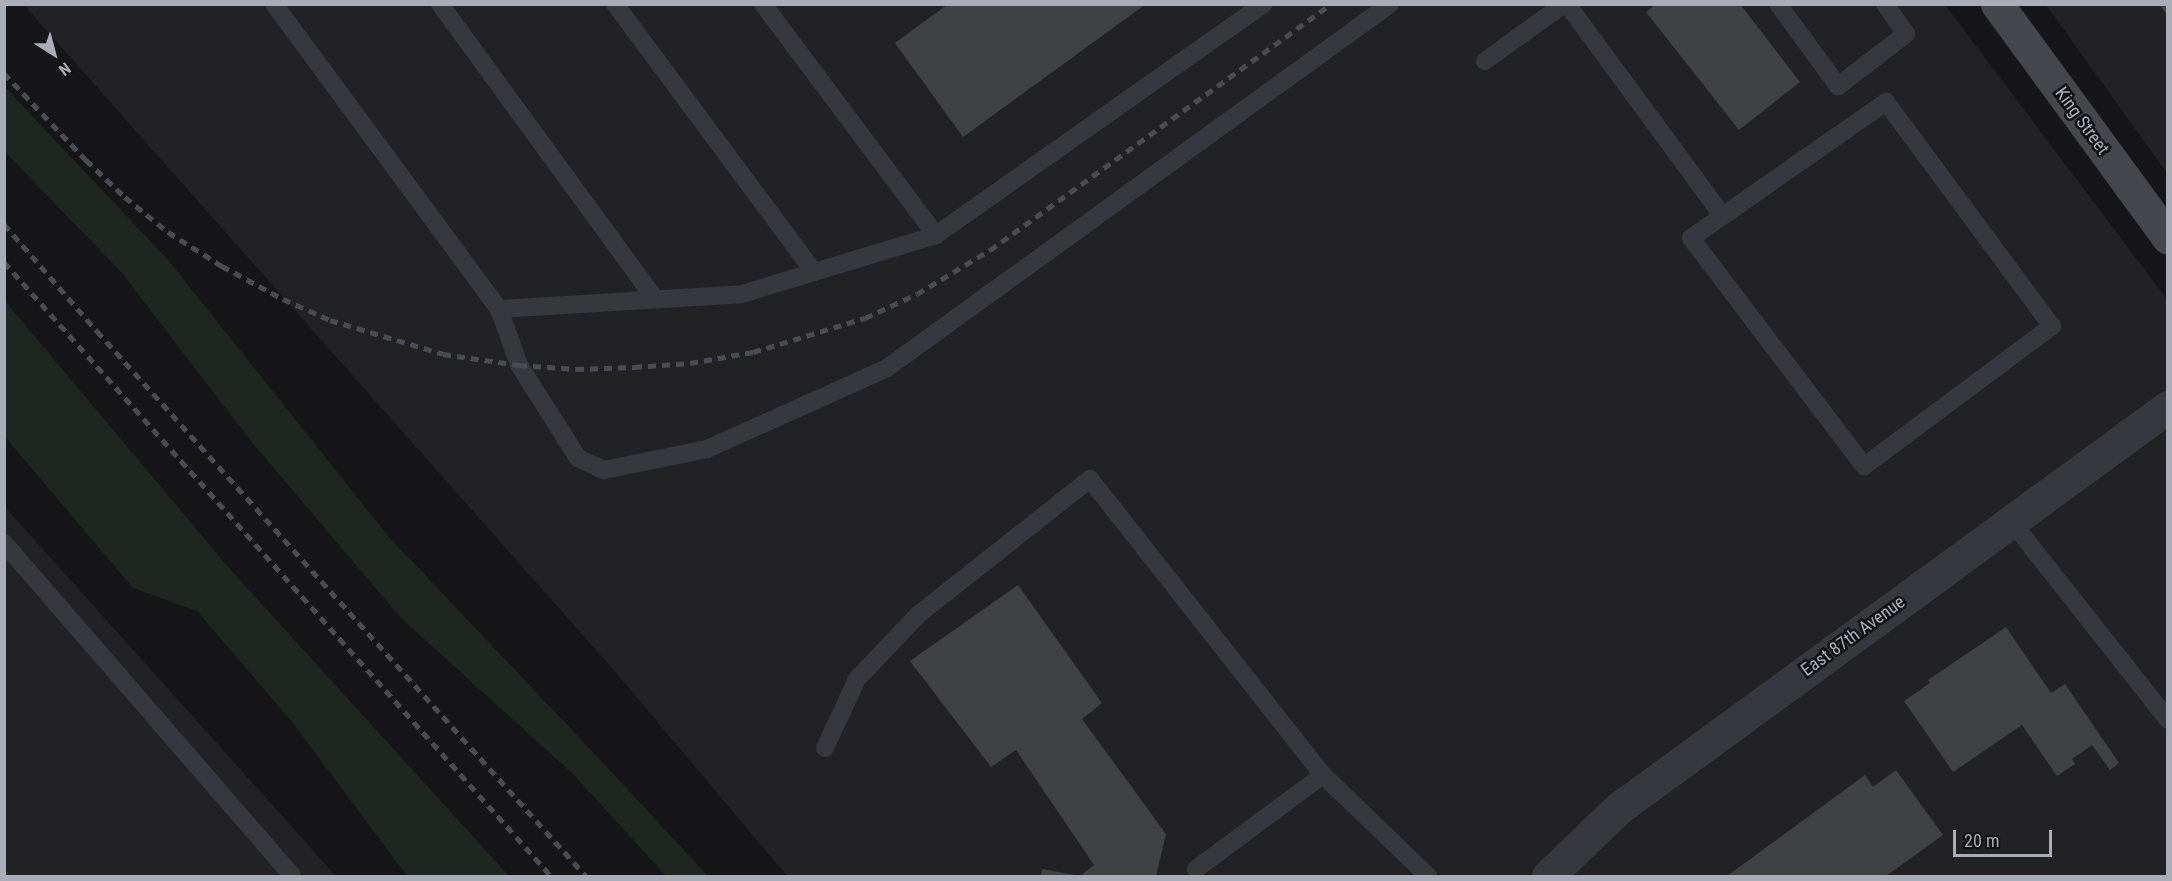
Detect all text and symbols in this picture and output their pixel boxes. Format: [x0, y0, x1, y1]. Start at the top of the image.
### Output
north arrow [24, 24, 84, 84]
text: N [55, 58, 74, 80]
street label: King Street [2050, 83, 2114, 159]
street label: East 87th Avenue [1797, 591, 1909, 681]
scale bar [1956, 818, 2055, 856]
text: 20 m [1964, 830, 1999, 851]

